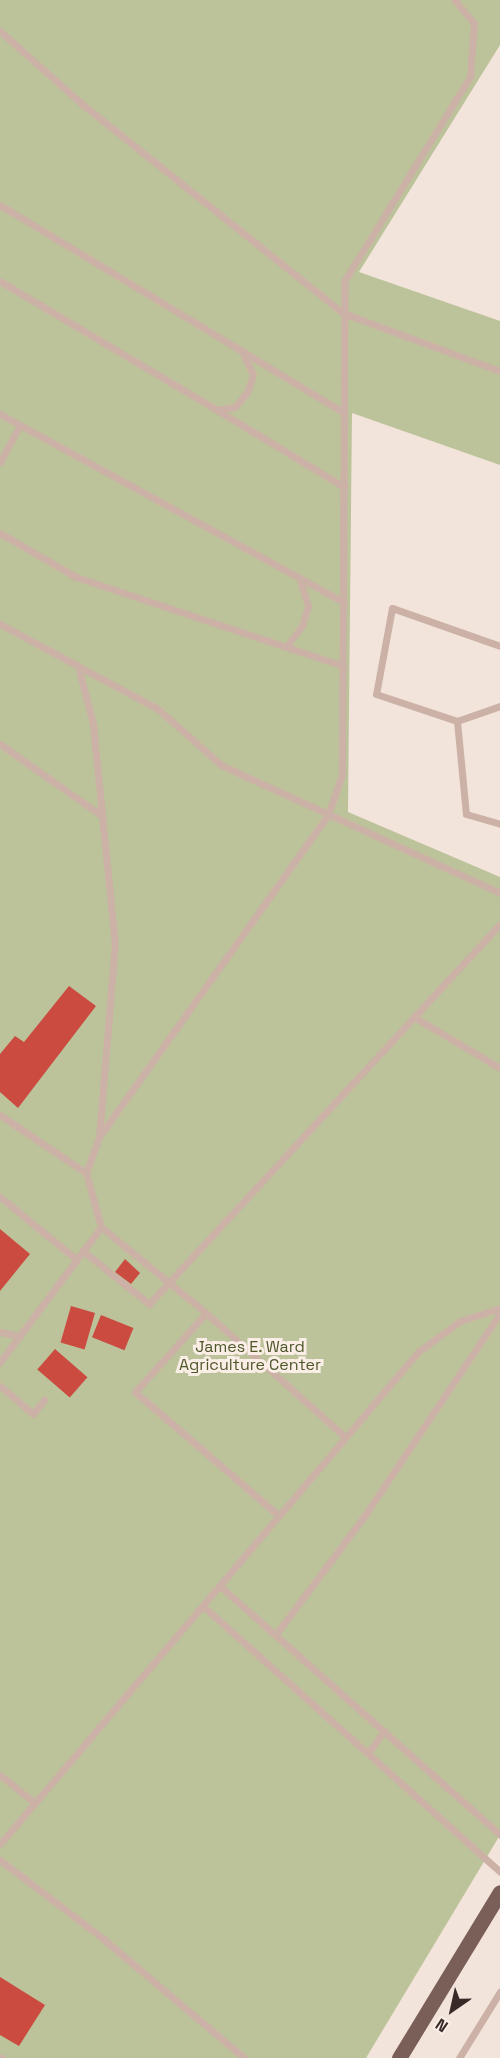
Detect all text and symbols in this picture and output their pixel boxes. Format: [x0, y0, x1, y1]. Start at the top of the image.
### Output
park label: James E. Ward Agriculture Center [179, 1337, 321, 1375]
north arrow [422, 1980, 482, 2040]
text: N [431, 2014, 452, 2037]

